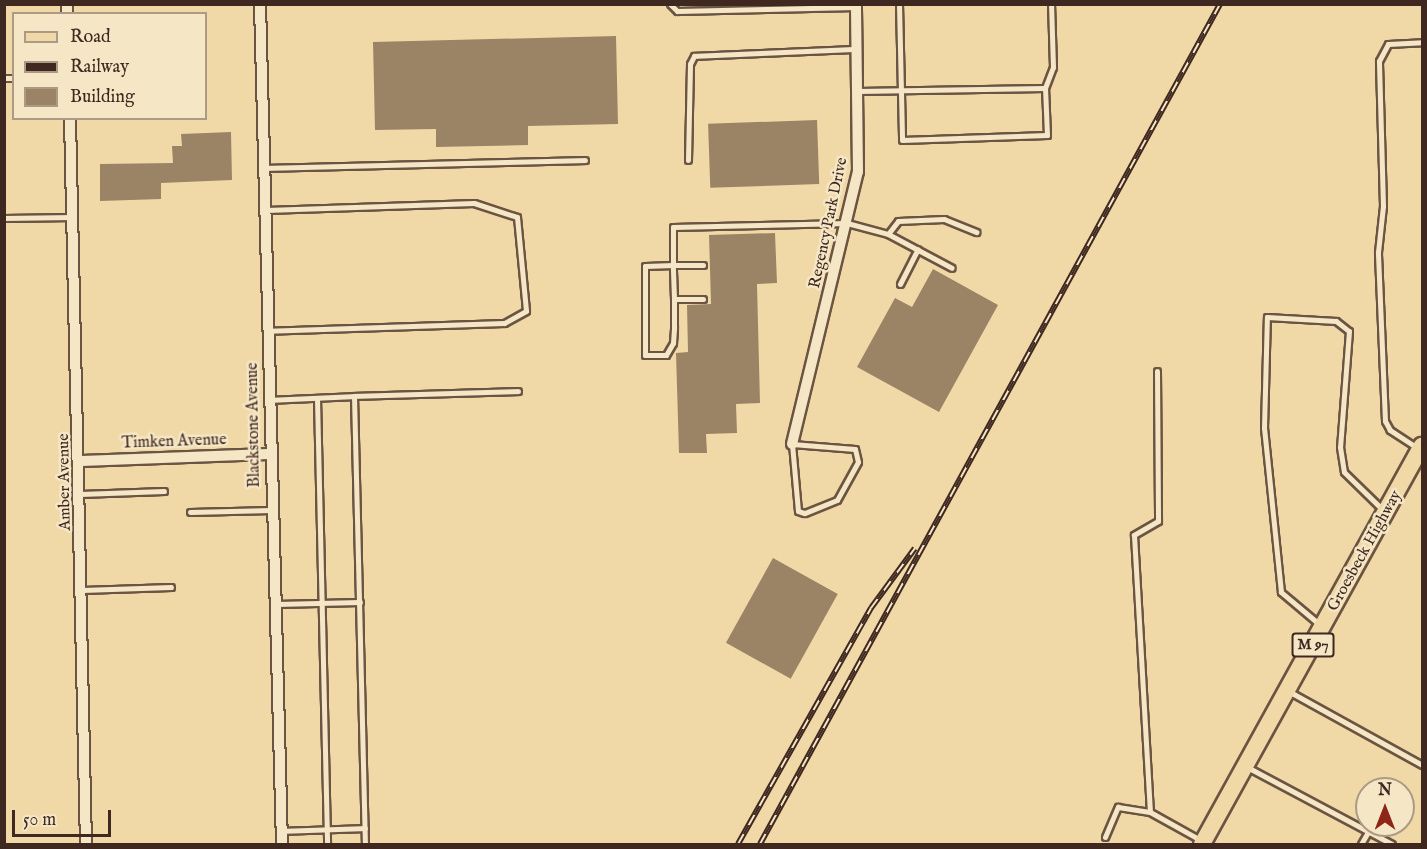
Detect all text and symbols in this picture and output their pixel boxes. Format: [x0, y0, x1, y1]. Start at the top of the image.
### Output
legend [12, 12, 207, 120]
text: Road [70, 26, 111, 49]
text: Railway [70, 56, 129, 79]
text: Building [70, 86, 135, 109]
street label: Regency Park Drive [806, 156, 852, 290]
street label: Blackstone Avenue [243, 362, 265, 488]
street label: Timken Avenue [121, 431, 227, 453]
street label: Amber Avenue [55, 433, 75, 531]
street label: Groesbeck Highway [1324, 487, 1406, 615]
road number: M 97 [1290, 633, 1336, 657]
north arrow [1355, 777, 1415, 837]
text: N [1378, 781, 1392, 801]
scale bar [15, 798, 114, 836]
text: 50 m [23, 809, 56, 832]

